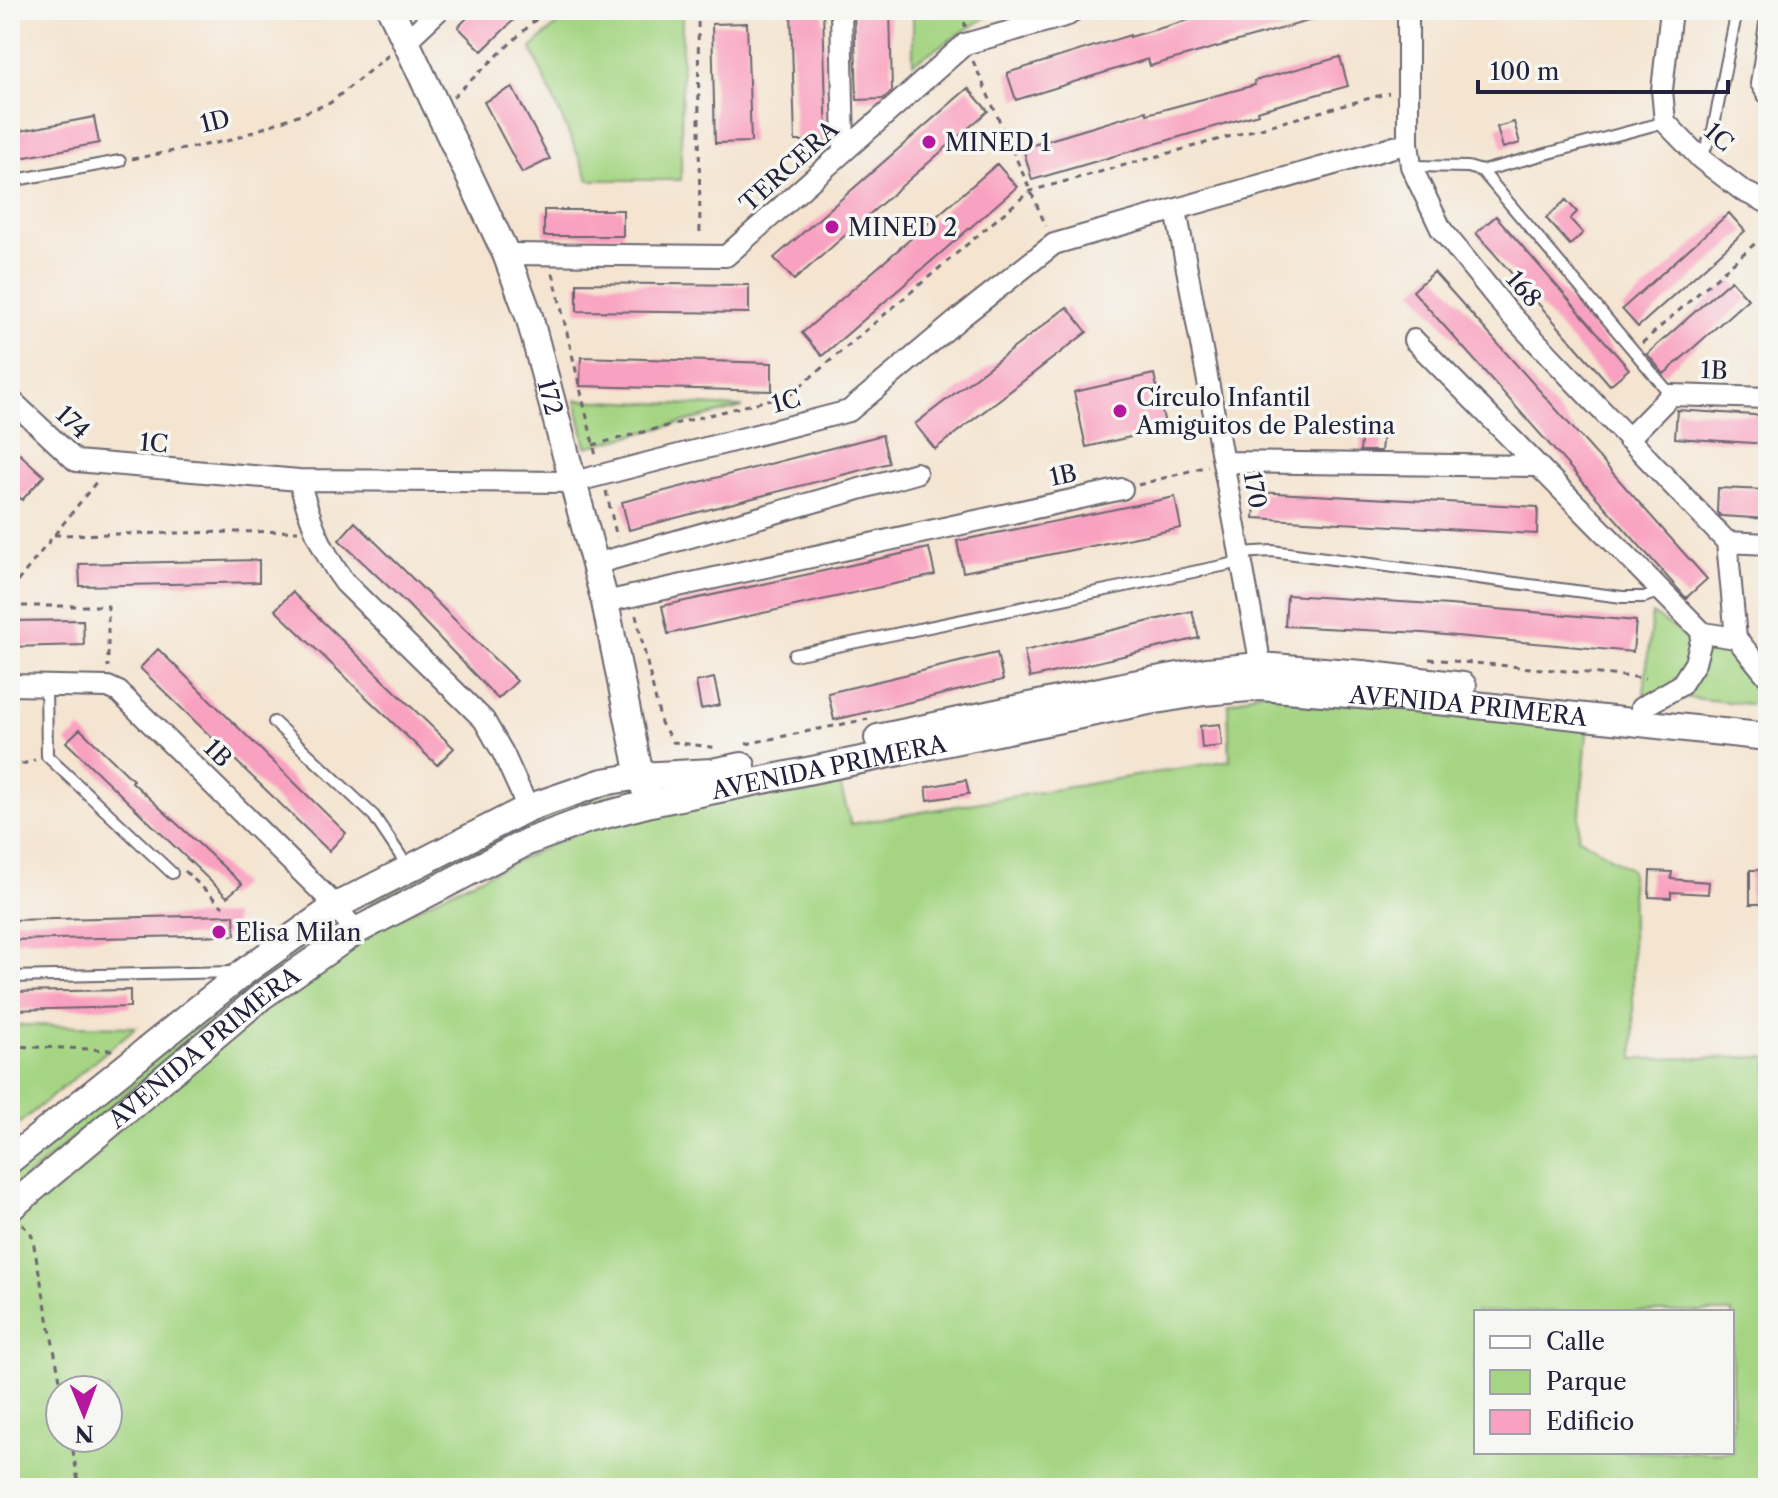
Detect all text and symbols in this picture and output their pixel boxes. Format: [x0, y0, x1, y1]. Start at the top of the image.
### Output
scale bar [1478, 44, 1728, 94]
text: 100 m [1490, 57, 1559, 86]
street label: 1D [197, 103, 233, 139]
street label: TERCERA [734, 114, 845, 218]
street label: 1C [1699, 117, 1739, 157]
place label: MINED 1 [945, 128, 1051, 157]
marker: MINED 1 [920, 133, 938, 151]
place label: MINED 2 [848, 213, 957, 242]
marker: MINED 2 [823, 218, 841, 236]
street label: 168 [1500, 265, 1548, 313]
street label: 1B [1700, 355, 1728, 385]
street label: 172 [532, 376, 569, 418]
street label: 1C [768, 383, 804, 419]
place label: Círculo Infantil Amiguitos de Palestina [1135, 383, 1396, 440]
street label: 174 [50, 399, 96, 445]
marker: Círculo Infantil Amiguitos de Palestina [1111, 402, 1129, 420]
street label: 1C [139, 427, 169, 459]
street label: 1B [1047, 458, 1079, 492]
street label: 170 [1237, 469, 1273, 511]
street label: AVENIDA PRIMERA [1347, 680, 1590, 732]
street label: AVENIDA PRIMERA [708, 728, 950, 805]
street label: 1B [198, 733, 238, 773]
place label: Elisa Milan [235, 918, 362, 947]
marker: Elisa Milan [210, 923, 228, 941]
street label: AVENIDA PRIMERA [101, 959, 306, 1134]
legend [1474, 1310, 1734, 1454]
text: Calle [1546, 1327, 1605, 1356]
text: Parque [1546, 1367, 1627, 1396]
north arrow [44, 1374, 124, 1454]
text: Edificio [1546, 1407, 1634, 1436]
text: N [75, 1420, 94, 1447]

